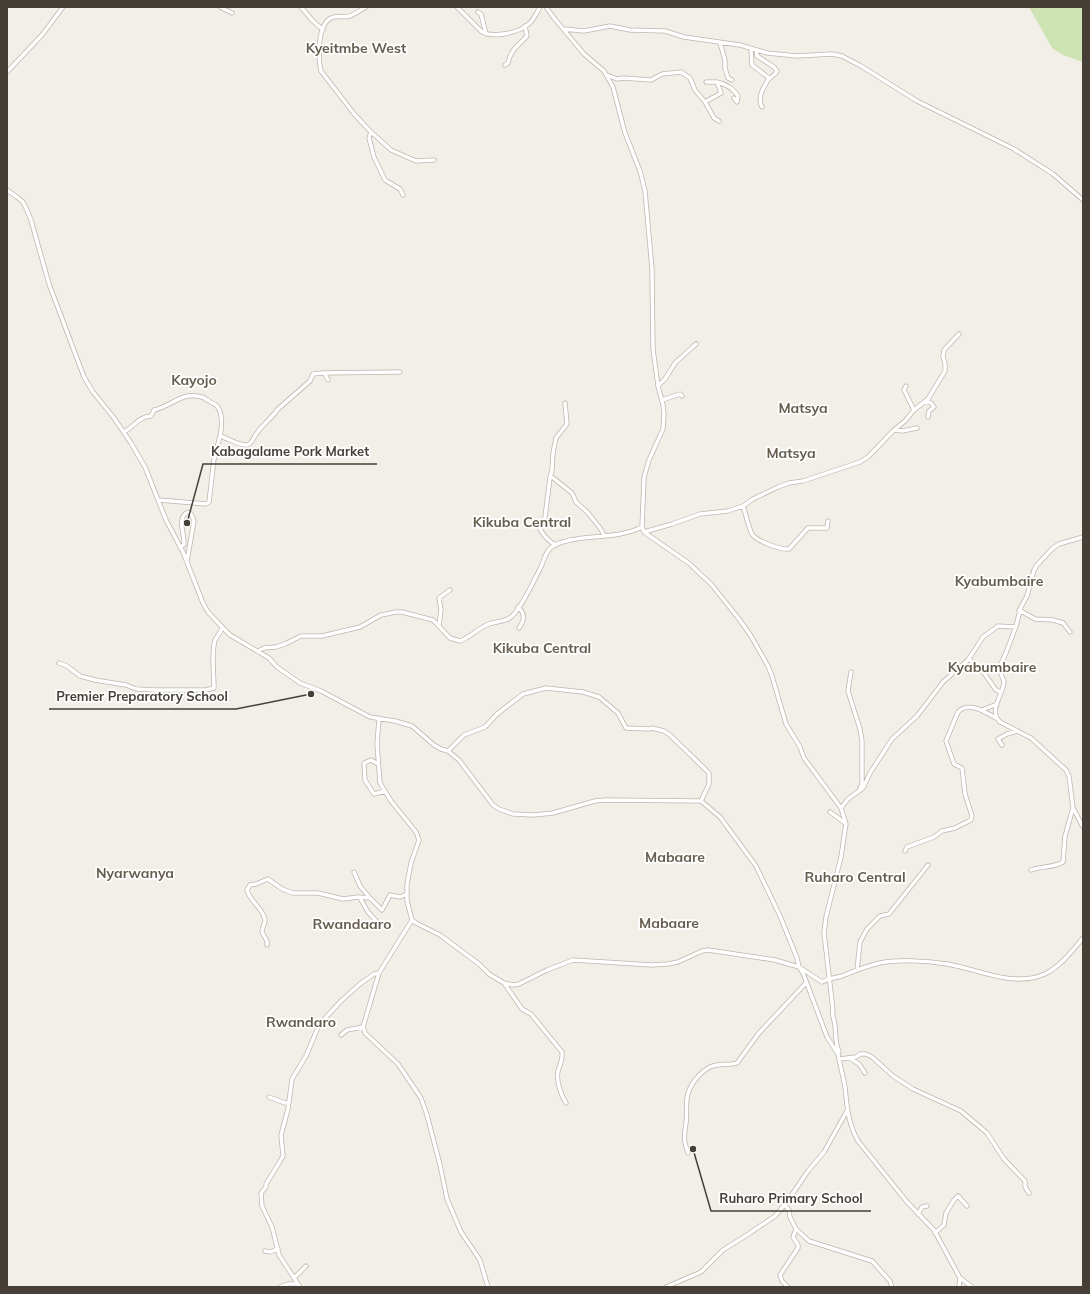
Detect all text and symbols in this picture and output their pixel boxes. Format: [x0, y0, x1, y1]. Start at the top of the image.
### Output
district label: Kyeitmbe West [306, 39, 407, 57]
district label: Kayojo [171, 371, 217, 389]
district label: Matsya [778, 399, 828, 417]
callout: Kabagalame Pork Market [203, 439, 377, 464]
text: Kabagalame Pork Market [211, 443, 369, 459]
district label: Matsya [766, 444, 816, 462]
district label: Kikuba Central [473, 513, 571, 531]
district label: Kyabumbaire [955, 572, 1044, 590]
district label: Kikuba Central [493, 639, 591, 657]
district label: Kyabumbaire [948, 658, 1037, 676]
callout: Premier Preparatory School [49, 684, 236, 709]
text: Premier Preparatory School [56, 688, 228, 705]
district label: Mabaare [645, 848, 705, 866]
district label: Nyarwanya [96, 864, 174, 882]
district label: Ruharo Central [804, 868, 906, 886]
district label: Mabaare [639, 914, 699, 932]
district label: Rwandaaro [313, 915, 391, 933]
district label: Rwandaro [266, 1013, 336, 1031]
callout: Ruharo Primary School [711, 1186, 871, 1211]
text: Ruharo Primary School [719, 1190, 863, 1207]

